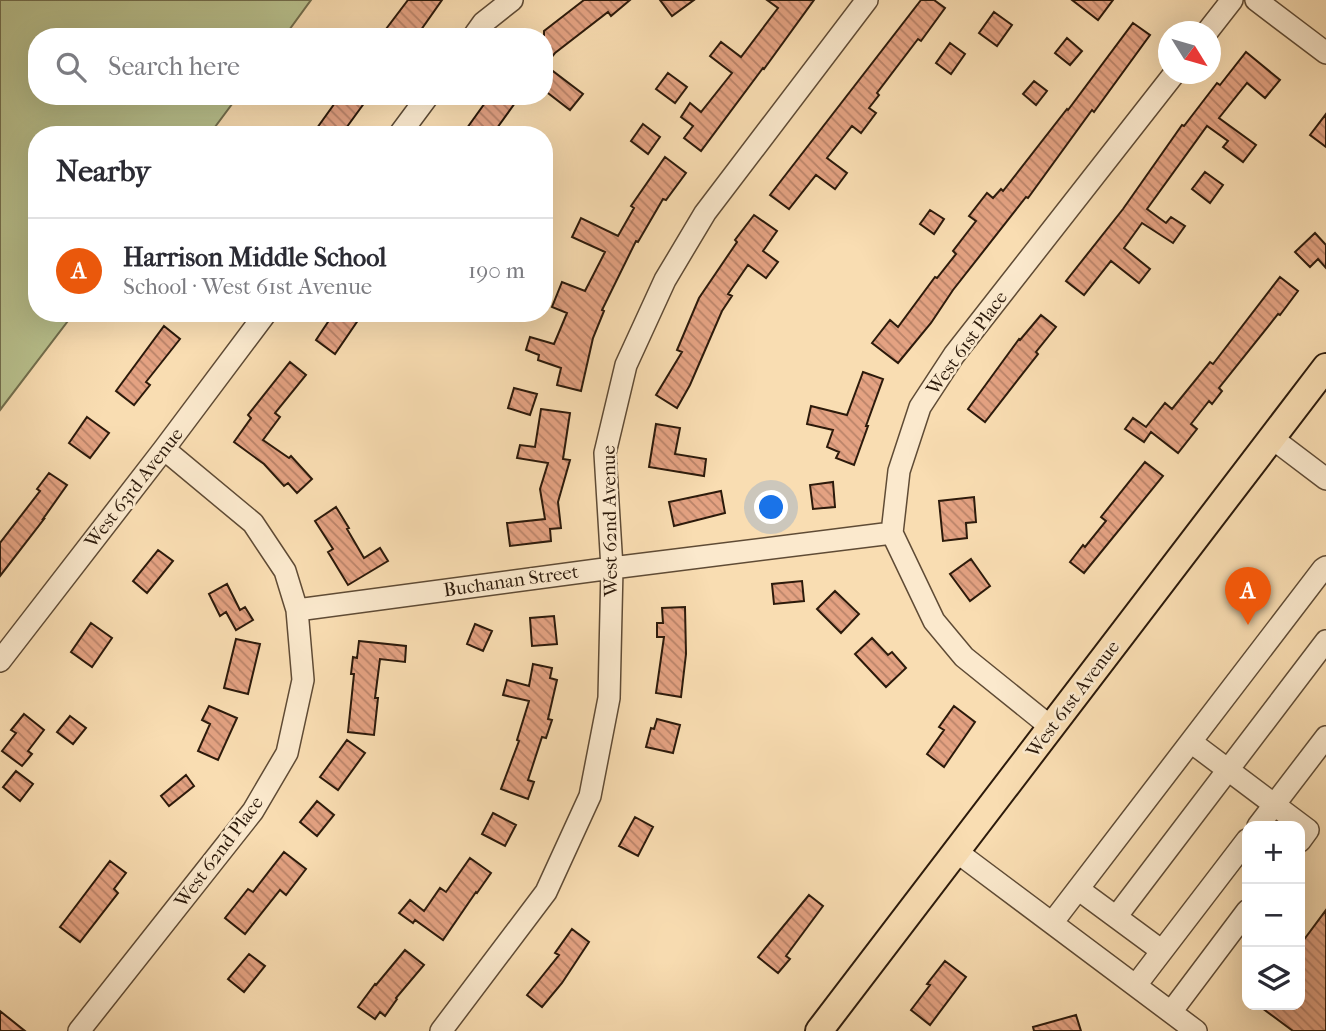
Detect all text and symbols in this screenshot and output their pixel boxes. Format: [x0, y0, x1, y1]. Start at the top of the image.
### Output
north arrow [1158, 21, 1221, 84]
search box [28, 28, 553, 105]
icon: search [52, 48, 90, 86]
text: Search here [108, 51, 240, 82]
text: Nearby [56, 154, 151, 189]
text: Harrison Middle School [123, 242, 386, 273]
text: A [72, 257, 86, 284]
text: 190 m [468, 257, 525, 284]
text: School · West 61st Avenue [123, 273, 372, 300]
street label: West 61st Place [921, 287, 1012, 400]
street label: West 63rd Avenue [80, 424, 188, 553]
street label: West 62nd Avenue [598, 445, 622, 598]
your location [754, 490, 788, 524]
street label: Buchanan Street [442, 561, 580, 601]
pin: A [1225, 567, 1271, 625]
street label: West 61st Avenue [1021, 636, 1124, 763]
street label: West 62nd Place [169, 792, 268, 913]
map controls [1242, 821, 1305, 1010]
button: + [1242, 821, 1305, 884]
button: − [1242, 884, 1305, 947]
button: layers [1242, 947, 1305, 1010]

